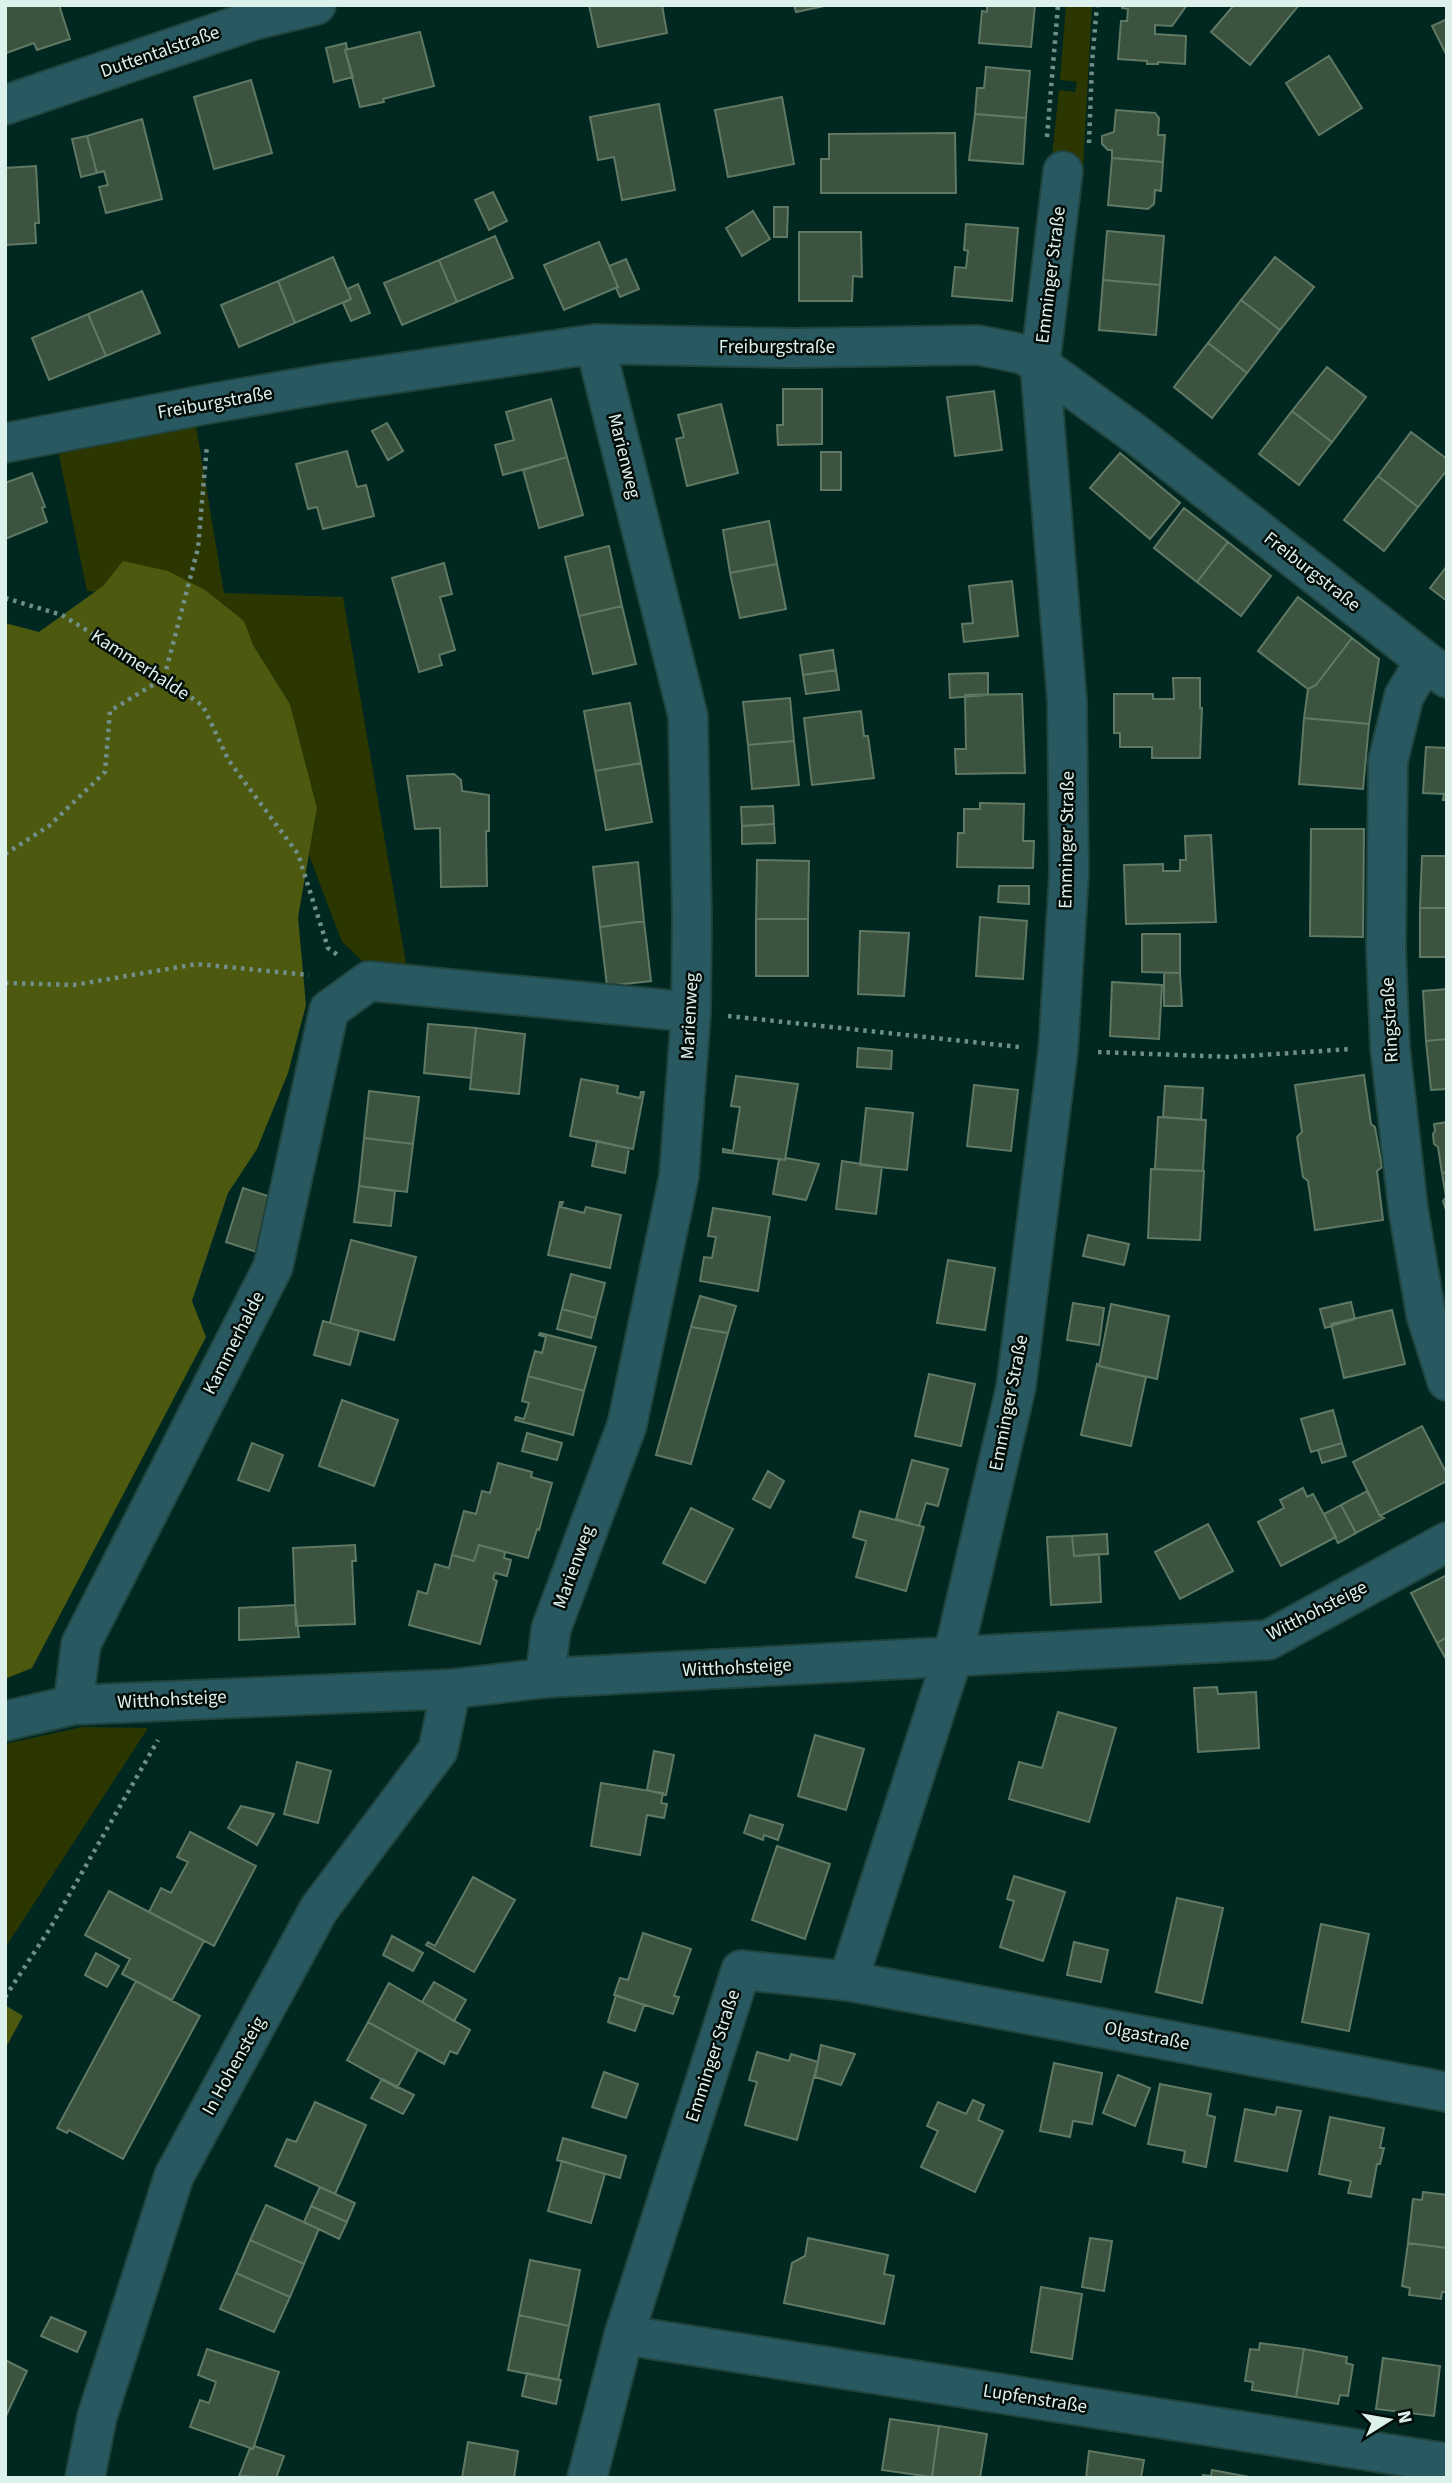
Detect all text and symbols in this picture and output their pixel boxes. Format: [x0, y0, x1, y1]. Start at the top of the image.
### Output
street label: Duttentalstraße [97, 19, 223, 85]
street label: Emminger Straße [1029, 205, 1073, 345]
street label: Freiburgstraße [719, 334, 835, 361]
street label: Freiburgstraße [155, 380, 275, 426]
street label: Marienweg [600, 411, 648, 502]
street label: Freiburgstraße [1258, 526, 1366, 618]
street label: Kammerhalde [85, 623, 195, 707]
street label: Emminger Straße [1052, 771, 1082, 909]
street label: Marienweg [674, 971, 706, 1060]
street label: Ringstraße [1374, 977, 1406, 1063]
street label: Kammerhalde [196, 1287, 272, 1399]
street label: Emminger Straße [983, 1333, 1035, 1473]
street label: Marienweg [546, 1521, 602, 1612]
street label: Witthohsteige [1262, 1574, 1372, 1648]
street label: Witthohsteige [682, 1652, 792, 1684]
street label: Witthohsteige [117, 1684, 227, 1716]
street label: Emminger Straße [679, 1986, 747, 2126]
street label: In Hohensteig [196, 2011, 273, 2120]
street label: Olgastraße [1102, 2015, 1192, 2057]
street label: Lupfenstraße [981, 2377, 1089, 2421]
north arrow [1354, 2385, 1424, 2455]
text: N [1390, 2408, 1419, 2426]

